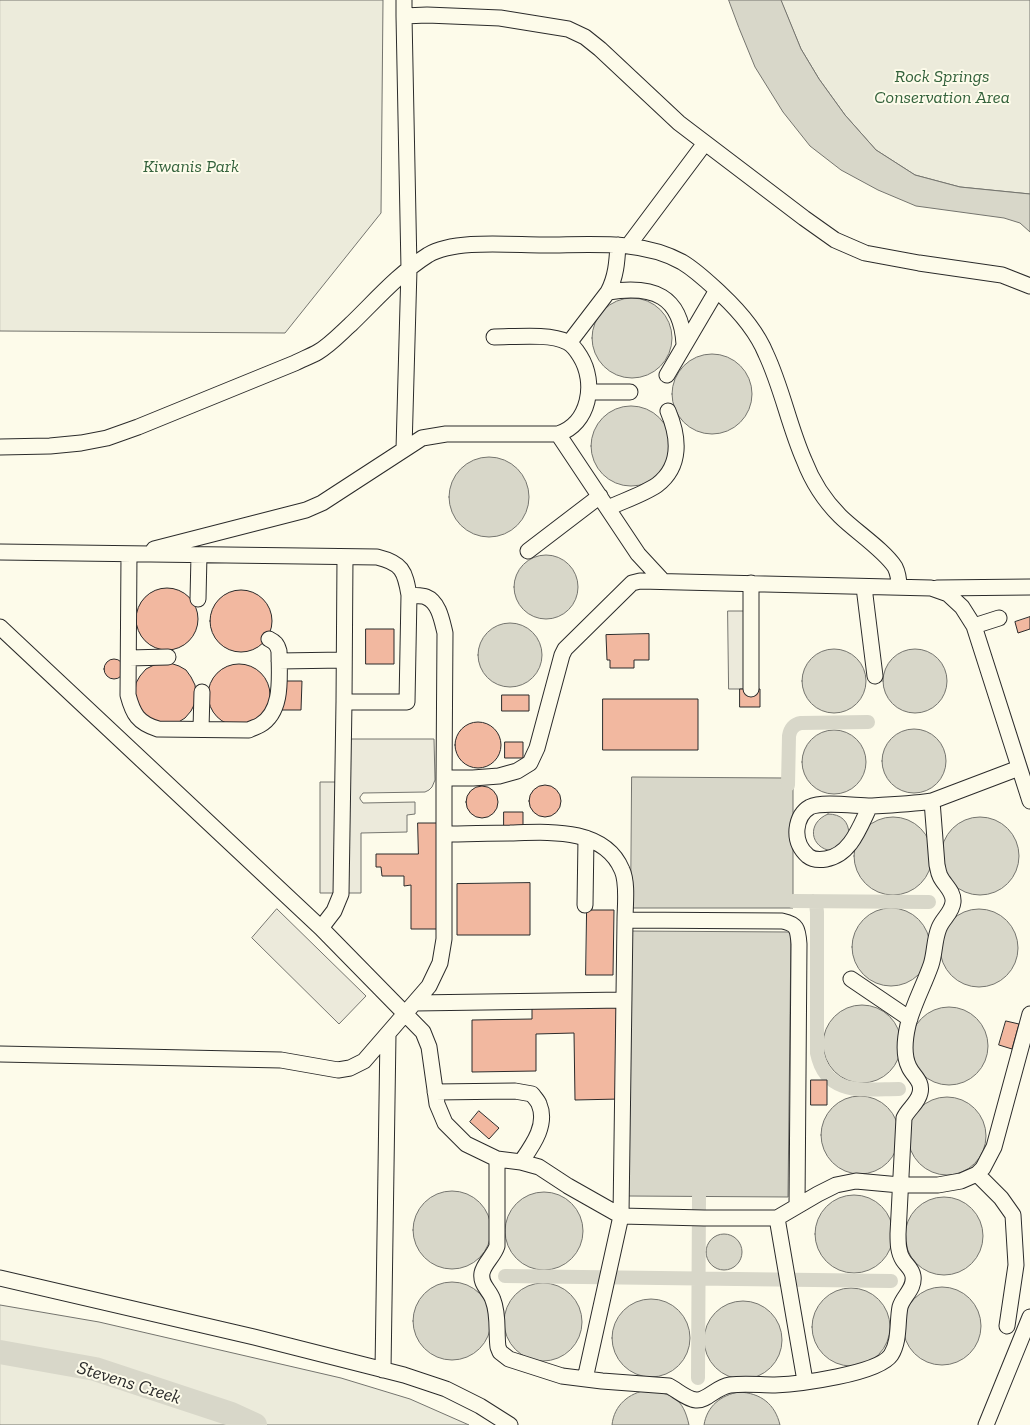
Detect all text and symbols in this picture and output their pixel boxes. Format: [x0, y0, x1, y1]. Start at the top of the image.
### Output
park label: Rock Springs Conservation Area [874, 66, 1010, 108]
park label: Kiwanis Park [143, 156, 239, 178]
water label: Stevens Creek [74, 1356, 184, 1410]

